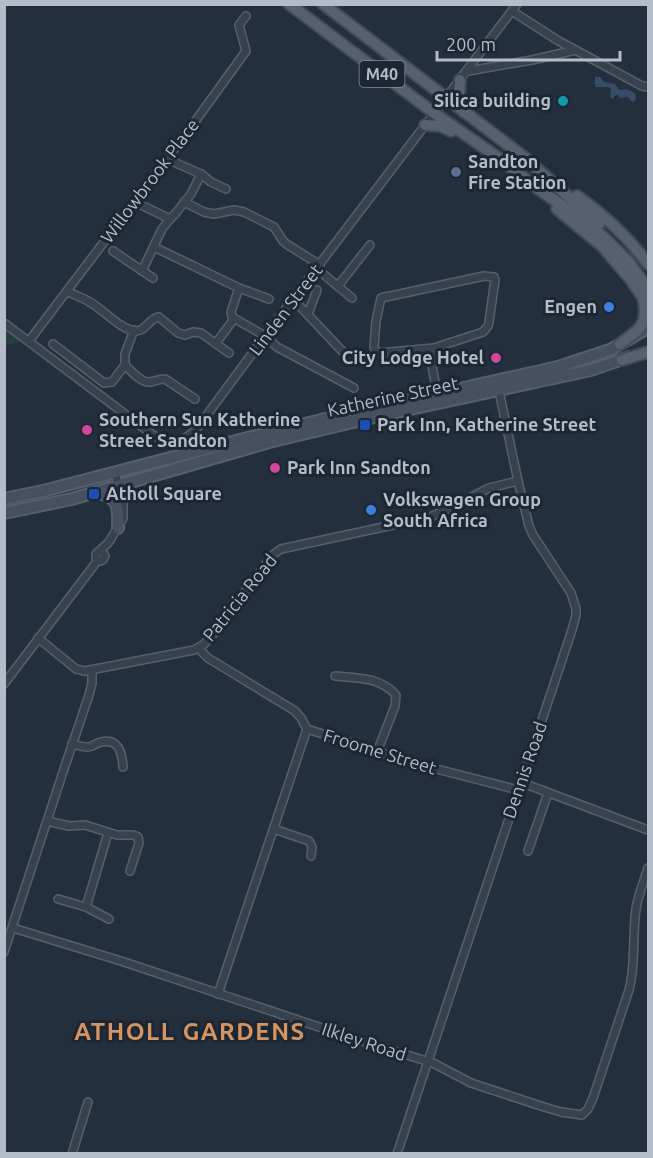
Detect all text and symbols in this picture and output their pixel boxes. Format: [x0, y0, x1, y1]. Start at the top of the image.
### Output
scale bar [437, 24, 620, 62]
text: 200 m [446, 34, 496, 54]
road number: M40 [360, 61, 404, 87]
place label: Silica building [434, 90, 551, 110]
marker: Silica building [556, 94, 570, 108]
street label: Willowbrook Place [96, 115, 202, 246]
place label: Sandton Fire Station [468, 151, 567, 192]
marker: Sandton Fire Station [449, 165, 463, 179]
street label: Linden Street [244, 260, 326, 359]
place label: Engen [544, 296, 597, 316]
marker: Engen [602, 300, 616, 314]
place label: City Lodge Hotel [342, 347, 485, 367]
marker: City Lodge Hotel [489, 351, 503, 365]
street label: Katherine Street [326, 372, 460, 420]
place label: Southern Sun Katherine Street Sandton [99, 409, 301, 450]
place label: Park Inn, Katherine Street [377, 414, 597, 434]
marker: Park Inn, Katherine Street [358, 418, 372, 432]
marker: Southern Sun Katherine Street Sandton [80, 423, 94, 437]
place label: Park Inn Sandton [287, 457, 431, 477]
marker: Park Inn Sandton [268, 461, 282, 475]
place label: Atholl Square [106, 483, 222, 503]
marker: Atholl Square [87, 487, 101, 501]
place label: Volkswagen Group South Africa [383, 489, 541, 530]
marker: Volkswagen Group South Africa [364, 503, 378, 517]
street label: Patricia Road [198, 550, 280, 645]
street label: Dennis Road [498, 719, 550, 821]
street label: Froome Street [321, 724, 439, 778]
district label: ATHOLL GARDENS [74, 1018, 306, 1045]
street label: Ilkley Road [320, 1018, 409, 1064]

